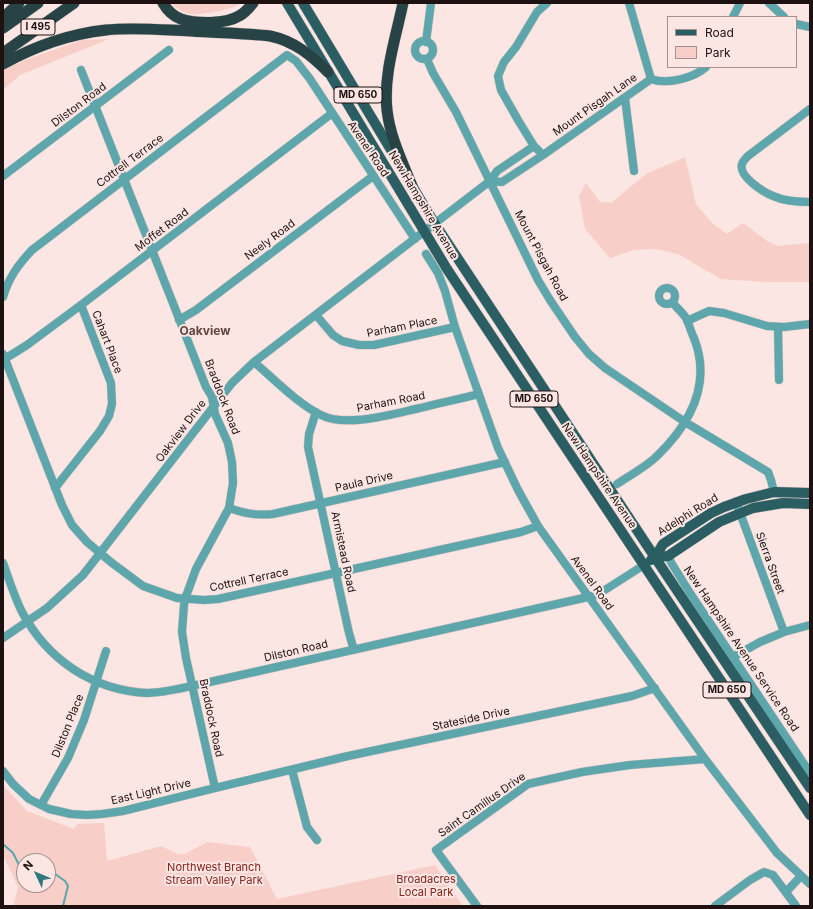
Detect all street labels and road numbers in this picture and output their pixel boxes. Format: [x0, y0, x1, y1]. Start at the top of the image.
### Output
road number: I 495 [21, 19, 55, 35]
street label: Mount Pisgah Lane [550, 71, 640, 139]
street label: Dilston Road [49, 80, 109, 130]
road number: MD 650 [334, 87, 382, 103]
street label: Avenel Road [345, 119, 391, 179]
street label: Cottrell Terrace [94, 132, 166, 190]
street label: New Hampshire Avenue [385, 148, 461, 262]
street label: Moffet Road [133, 206, 191, 254]
street label: Mount Pisgah Road [512, 208, 570, 304]
street label: Neely Road [242, 217, 298, 263]
street label: Cahart Place [89, 309, 125, 375]
street label: Parham Place [366, 314, 438, 340]
street label: Braddock Road [202, 358, 242, 436]
street label: Parham Road [356, 389, 426, 415]
road number: MD 650 [510, 391, 558, 407]
street label: Oakview Drive [153, 397, 209, 465]
street label: New Hampshire Avenue [559, 421, 639, 531]
street label: Paula Drive [334, 469, 394, 495]
street label: Adelphi Road [655, 491, 721, 539]
street label: Armistead Road [328, 510, 358, 594]
street label: Sierra Street [753, 530, 787, 596]
street label: Avenel Road [568, 553, 616, 613]
street label: New Hampshire Avenue Service Road [681, 564, 801, 734]
street label: Cottrell Terrace [208, 565, 290, 595]
street label: Dilston Road [263, 637, 329, 665]
street label: Braddock Road [196, 678, 226, 758]
road number: MD 650 [703, 682, 751, 698]
street label: Dilston Place [49, 692, 87, 760]
street label: Stateside Drive [431, 704, 511, 734]
street label: Saint Camillus Drive [436, 770, 528, 840]
street label: East Light Drive [110, 776, 192, 808]

